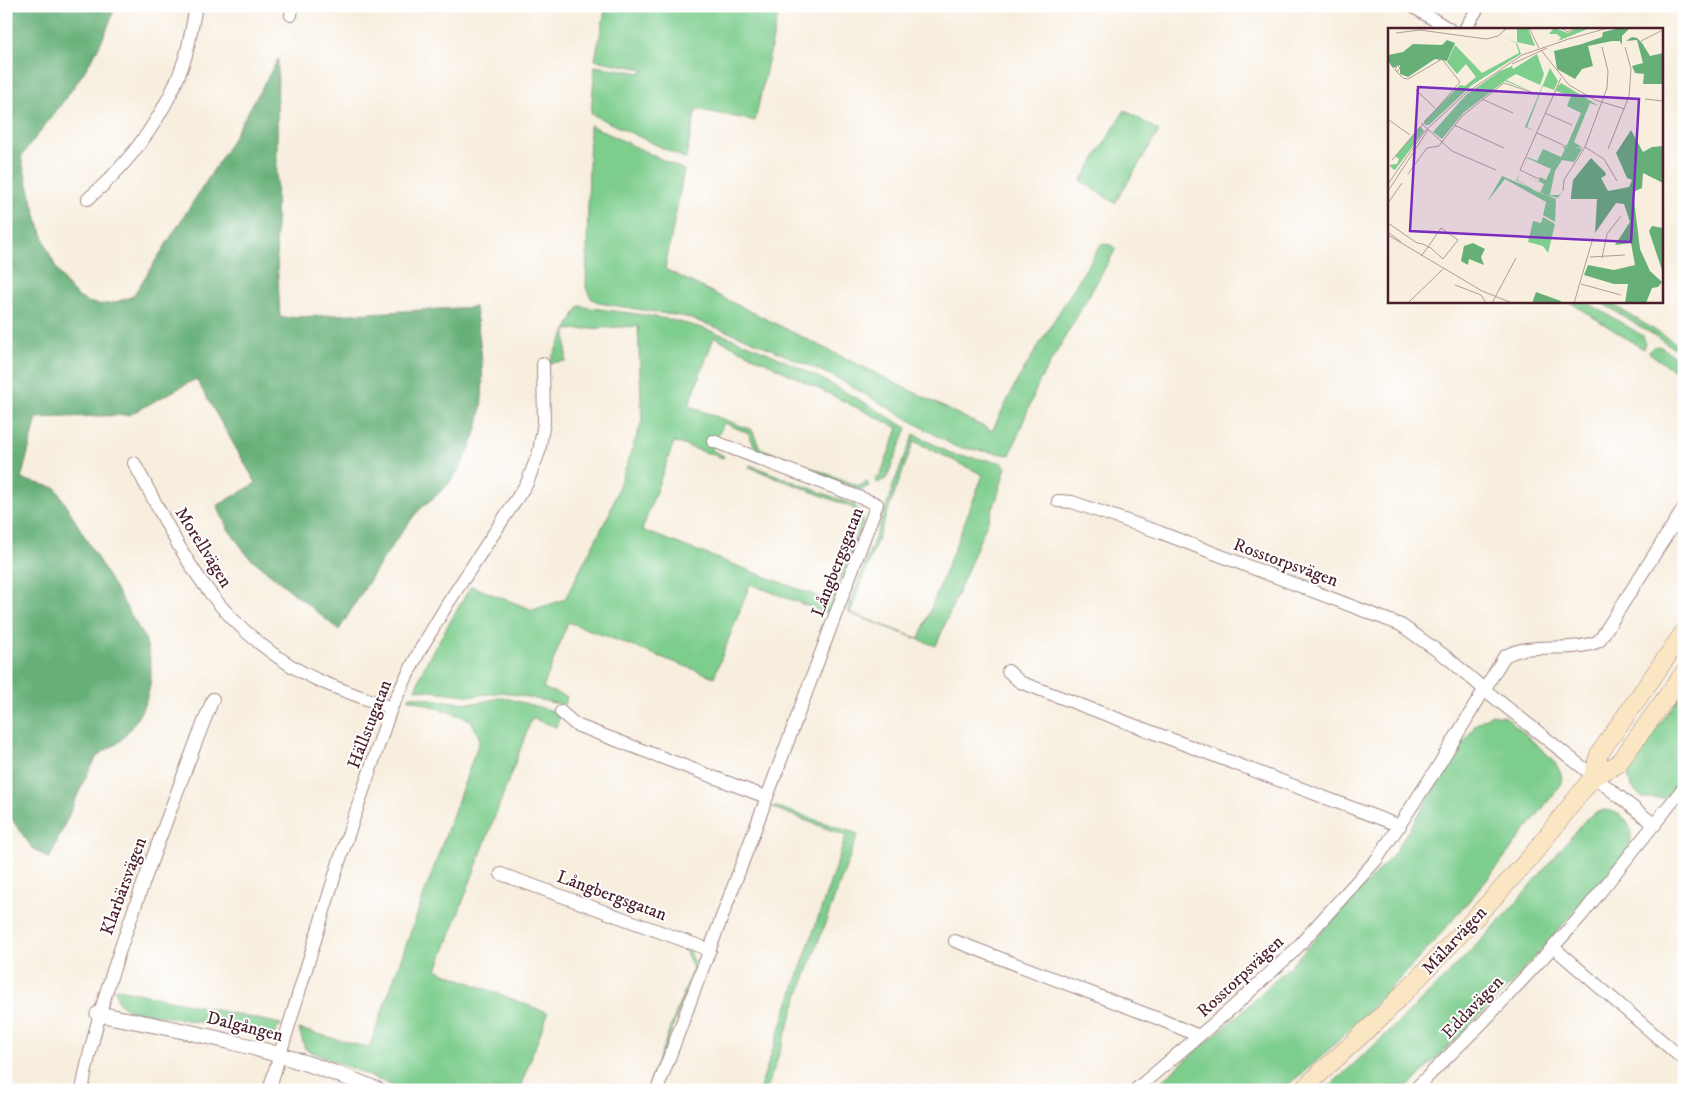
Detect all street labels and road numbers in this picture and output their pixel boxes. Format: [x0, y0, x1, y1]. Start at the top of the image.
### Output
street label: Morellvägen [170, 503, 237, 592]
street label: Långbergsgatan [807, 504, 869, 620]
street label: Rosstorpsvägen [1230, 534, 1342, 592]
street label: Hällstugatan [343, 676, 397, 772]
street label: Klarbärsvägen [96, 834, 152, 938]
street label: Långbergsgatan [554, 866, 670, 926]
street label: Mälarvägen [1418, 902, 1492, 979]
street label: Rosstorpsvägen [1193, 931, 1289, 1022]
street label: Eddavägen [1437, 971, 1509, 1044]
street label: Dalgången [204, 1007, 286, 1047]

